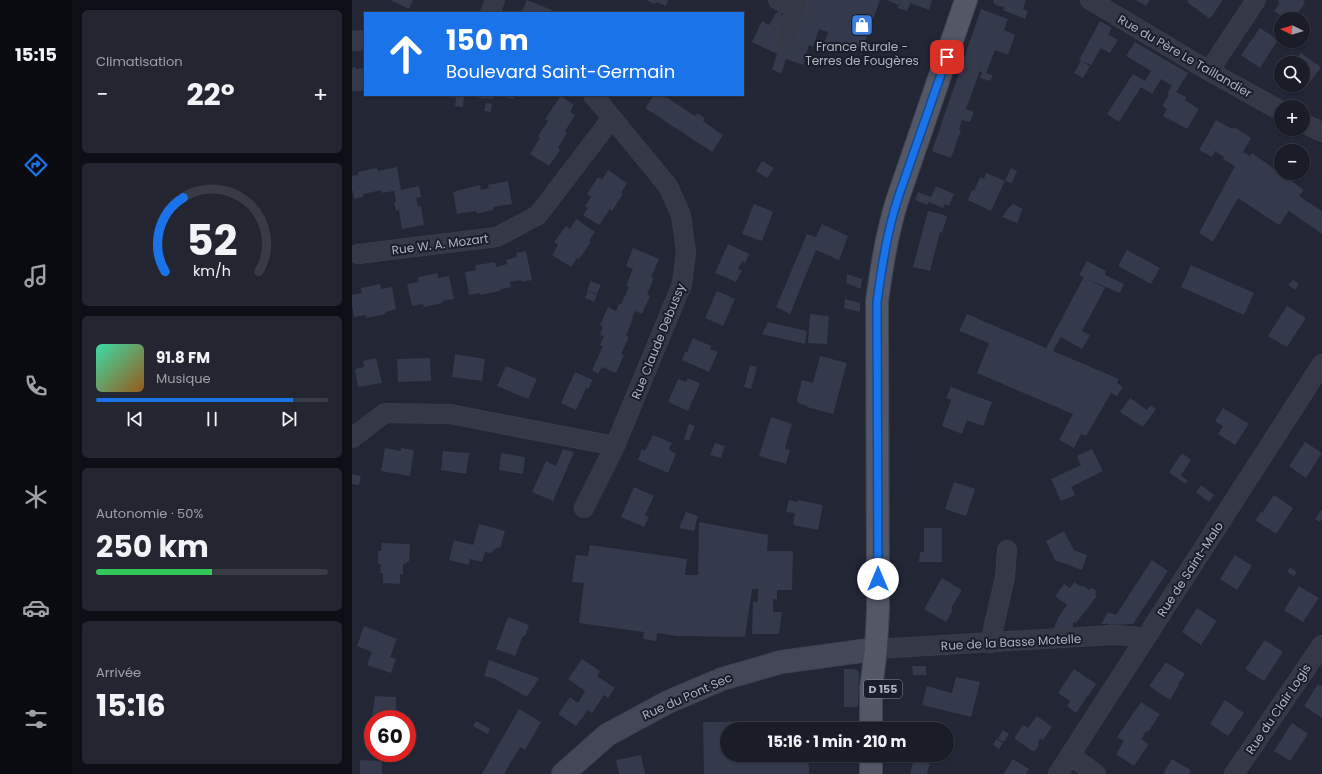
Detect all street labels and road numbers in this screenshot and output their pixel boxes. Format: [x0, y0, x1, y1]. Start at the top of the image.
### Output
street label: Rue du Père Le Taillandier [1115, 11, 1256, 102]
street label: Rue W. A. Mozart [391, 230, 489, 258]
street label: Rue Claude Debussy [627, 280, 689, 401]
street label: Rue de Saint-Malo [1153, 518, 1227, 620]
street label: Rue de la Basse Motelle [940, 630, 1082, 654]
street label: Rue du Clair Logis [1241, 660, 1315, 758]
street label: Rue du Pont Sec [640, 669, 734, 723]
road number: D 155 [864, 680, 902, 698]

